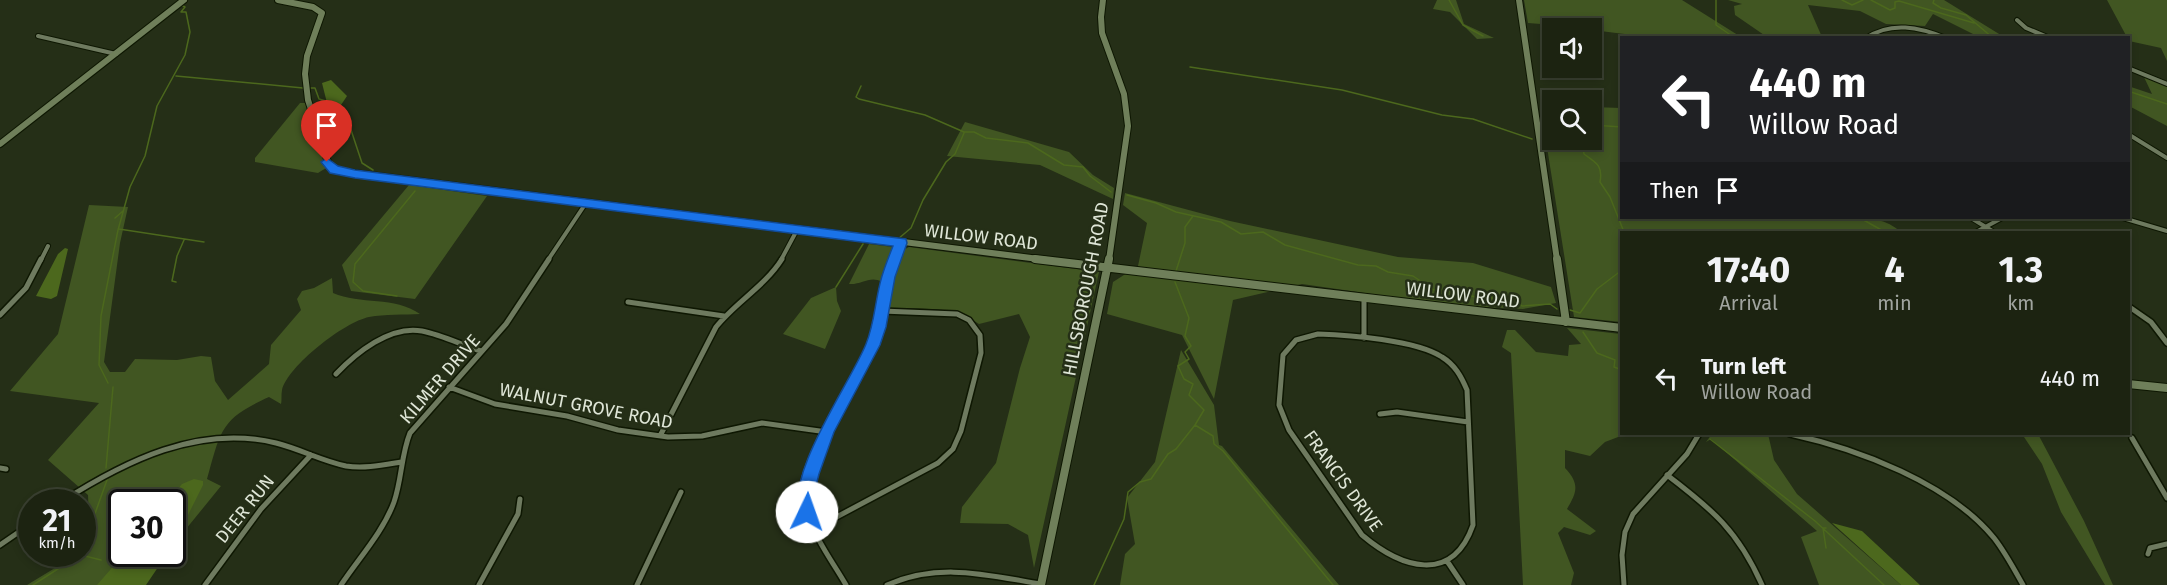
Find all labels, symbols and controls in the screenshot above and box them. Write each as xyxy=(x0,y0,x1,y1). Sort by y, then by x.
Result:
map controls xyxy=(1542,18,1602,150)
button: sound xyxy=(1542,18,1602,78)
text: 440 m xyxy=(1749,58,1866,108)
icon: left xyxy=(1650,60,1728,138)
button: search xyxy=(1542,90,1602,150)
pin xyxy=(301,100,352,162)
icon: arrive xyxy=(310,109,343,142)
text: Willow Road xyxy=(1749,109,1899,141)
icon: arrive xyxy=(1711,174,1744,207)
text: Then xyxy=(1650,177,1699,204)
street label: HILLSBOROUGH ROAD xyxy=(1058,200,1114,378)
street label: WILLOW ROAD xyxy=(923,219,1039,255)
text: 17:40 xyxy=(1707,248,1790,292)
text: 4 xyxy=(1884,248,1905,292)
text: 1.3 xyxy=(1999,248,2043,292)
street label: WILLOW ROAD xyxy=(1405,277,1521,313)
text: Arrival xyxy=(1719,291,1778,315)
text: min xyxy=(1877,291,1912,315)
text: km xyxy=(2007,291,2035,315)
street label: KILMER DRIVE xyxy=(395,330,485,428)
text: Turn left xyxy=(1701,353,1786,380)
icon: left xyxy=(1650,362,1683,395)
text: 440 m xyxy=(2040,365,2100,392)
street label: WALNUT GROVE ROAD xyxy=(497,378,675,434)
text: Willow Road xyxy=(1701,380,1812,404)
street label: FRANCIS DRIVE xyxy=(1299,426,1387,536)
street label: DEER RUN xyxy=(211,470,279,548)
position arrow xyxy=(775,480,839,544)
speed limit sign: 30 xyxy=(108,489,186,567)
text: 21 xyxy=(43,503,71,539)
text: km/h xyxy=(38,534,76,552)

